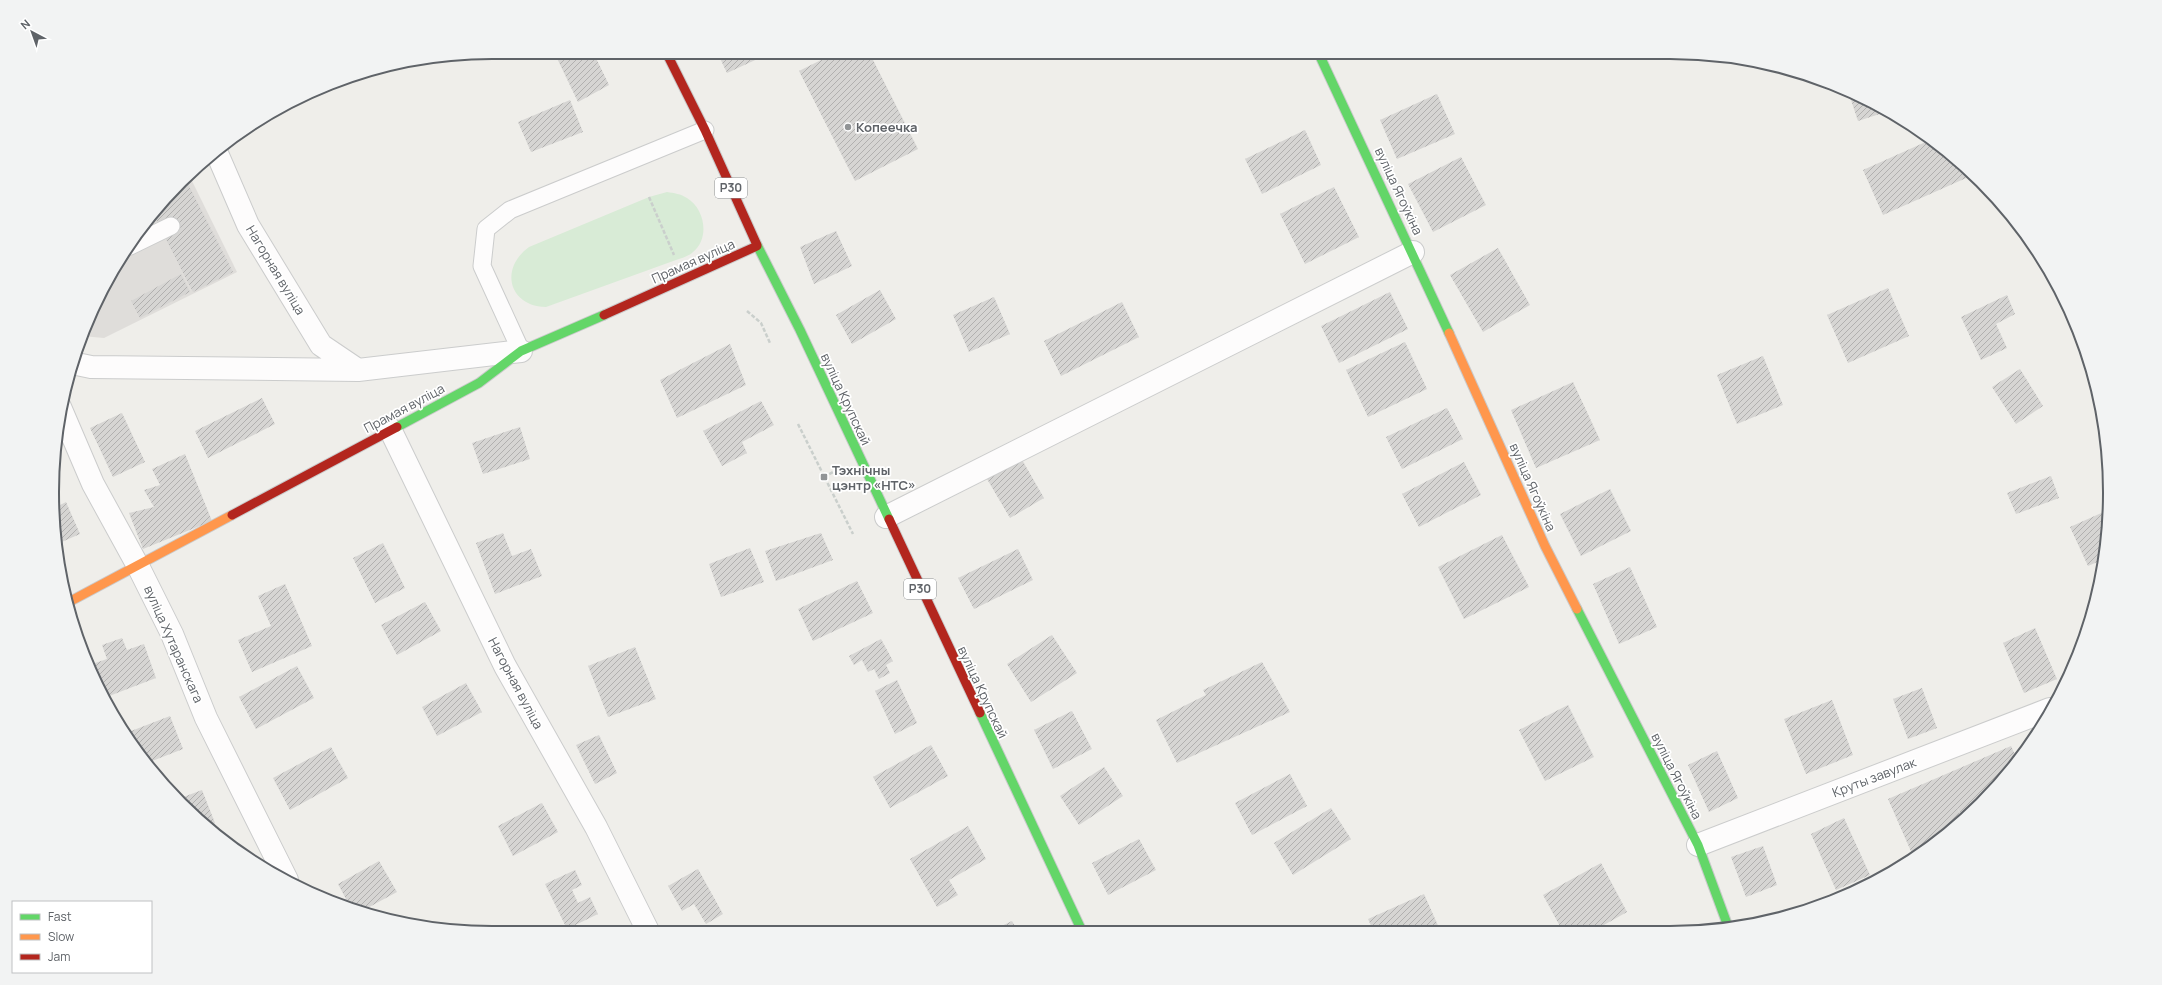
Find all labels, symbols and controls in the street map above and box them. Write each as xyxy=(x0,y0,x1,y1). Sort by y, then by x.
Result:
north arrow xyxy=(12,12,52,52)
text: N xyxy=(17,16,33,32)
place label: Копеечка xyxy=(856,118,917,136)
marker: Копеечка xyxy=(843,122,853,132)
street label: вуліца Ягоўкіна xyxy=(1371,144,1427,238)
road number: Р30 xyxy=(715,178,747,198)
street label: Нагорная вуліца xyxy=(242,222,310,318)
street label: Прамая вуліца xyxy=(649,235,737,287)
street label: вуліца Крупскай xyxy=(817,350,875,448)
street label: Прамая вуліца xyxy=(360,379,448,437)
street label: вуліца Ягоўкіна xyxy=(1506,440,1560,534)
place label: Тэхнічны цэнтр «НТС» xyxy=(832,461,916,494)
marker: Тэхнічны цэнтр «НТС» xyxy=(819,472,829,482)
road number: Р30 xyxy=(904,579,936,599)
street label: вуліца Хутаранскага xyxy=(140,582,208,706)
street label: Нагорная вуліца xyxy=(484,634,548,732)
street label: вуліца Крупскай xyxy=(954,643,1012,741)
street label: вуліца Ягоўкіна xyxy=(1647,730,1707,822)
street label: Круты завулак xyxy=(1830,753,1919,801)
legend xyxy=(12,901,152,973)
text: Fast xyxy=(48,908,72,925)
text: Slow xyxy=(48,928,74,945)
text: Jam xyxy=(48,948,70,965)

